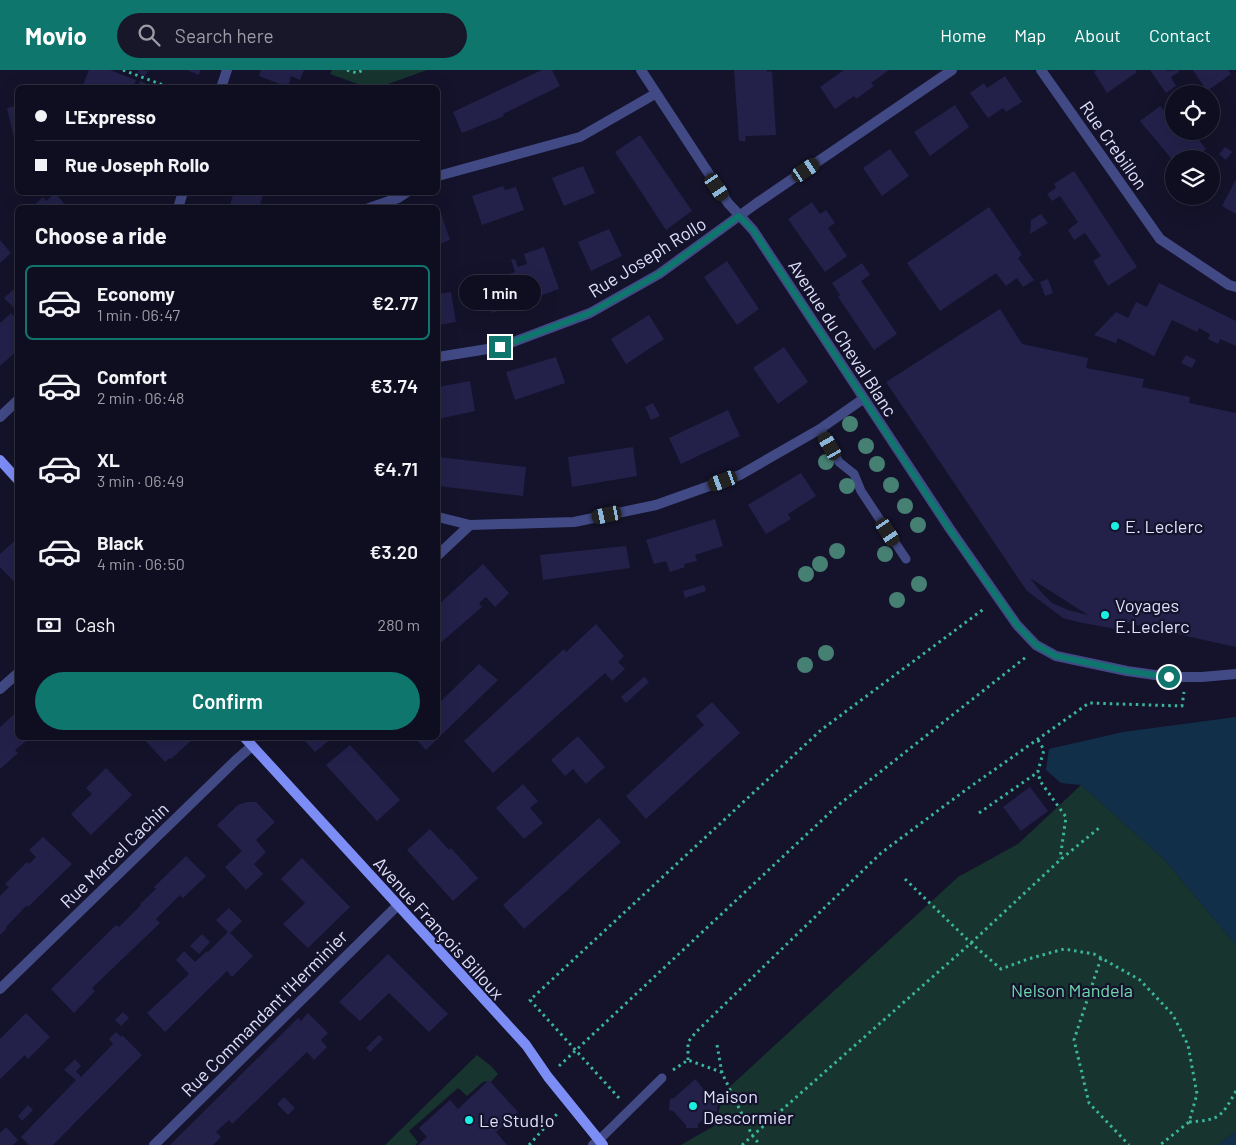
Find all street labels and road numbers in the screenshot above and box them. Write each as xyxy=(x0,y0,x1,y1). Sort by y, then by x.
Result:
street label: Rue Crebillon xyxy=(1075,96,1153,194)
street label: Rue Joseph Rollo xyxy=(584,212,710,302)
street label: Avenue du Cheval Blanc xyxy=(784,255,902,421)
street label: Rue Marcel Cachin xyxy=(55,798,173,912)
street label: Avenue François Billoux xyxy=(369,852,509,1004)
street label: Rue Commandant l'Herminier xyxy=(176,925,352,1101)

